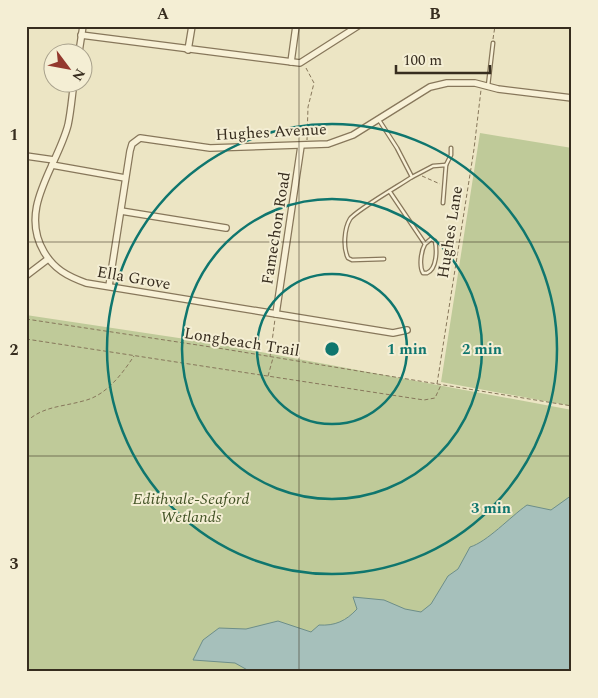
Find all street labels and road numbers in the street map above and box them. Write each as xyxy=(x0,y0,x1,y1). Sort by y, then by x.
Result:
street label: Hughes Avenue xyxy=(215,117,327,147)
street label: Famechon Road xyxy=(255,170,297,286)
street label: Hughes Lane xyxy=(431,184,469,280)
street label: Ella Grove xyxy=(95,260,173,296)
street label: Longbeach Trail xyxy=(182,321,301,363)

